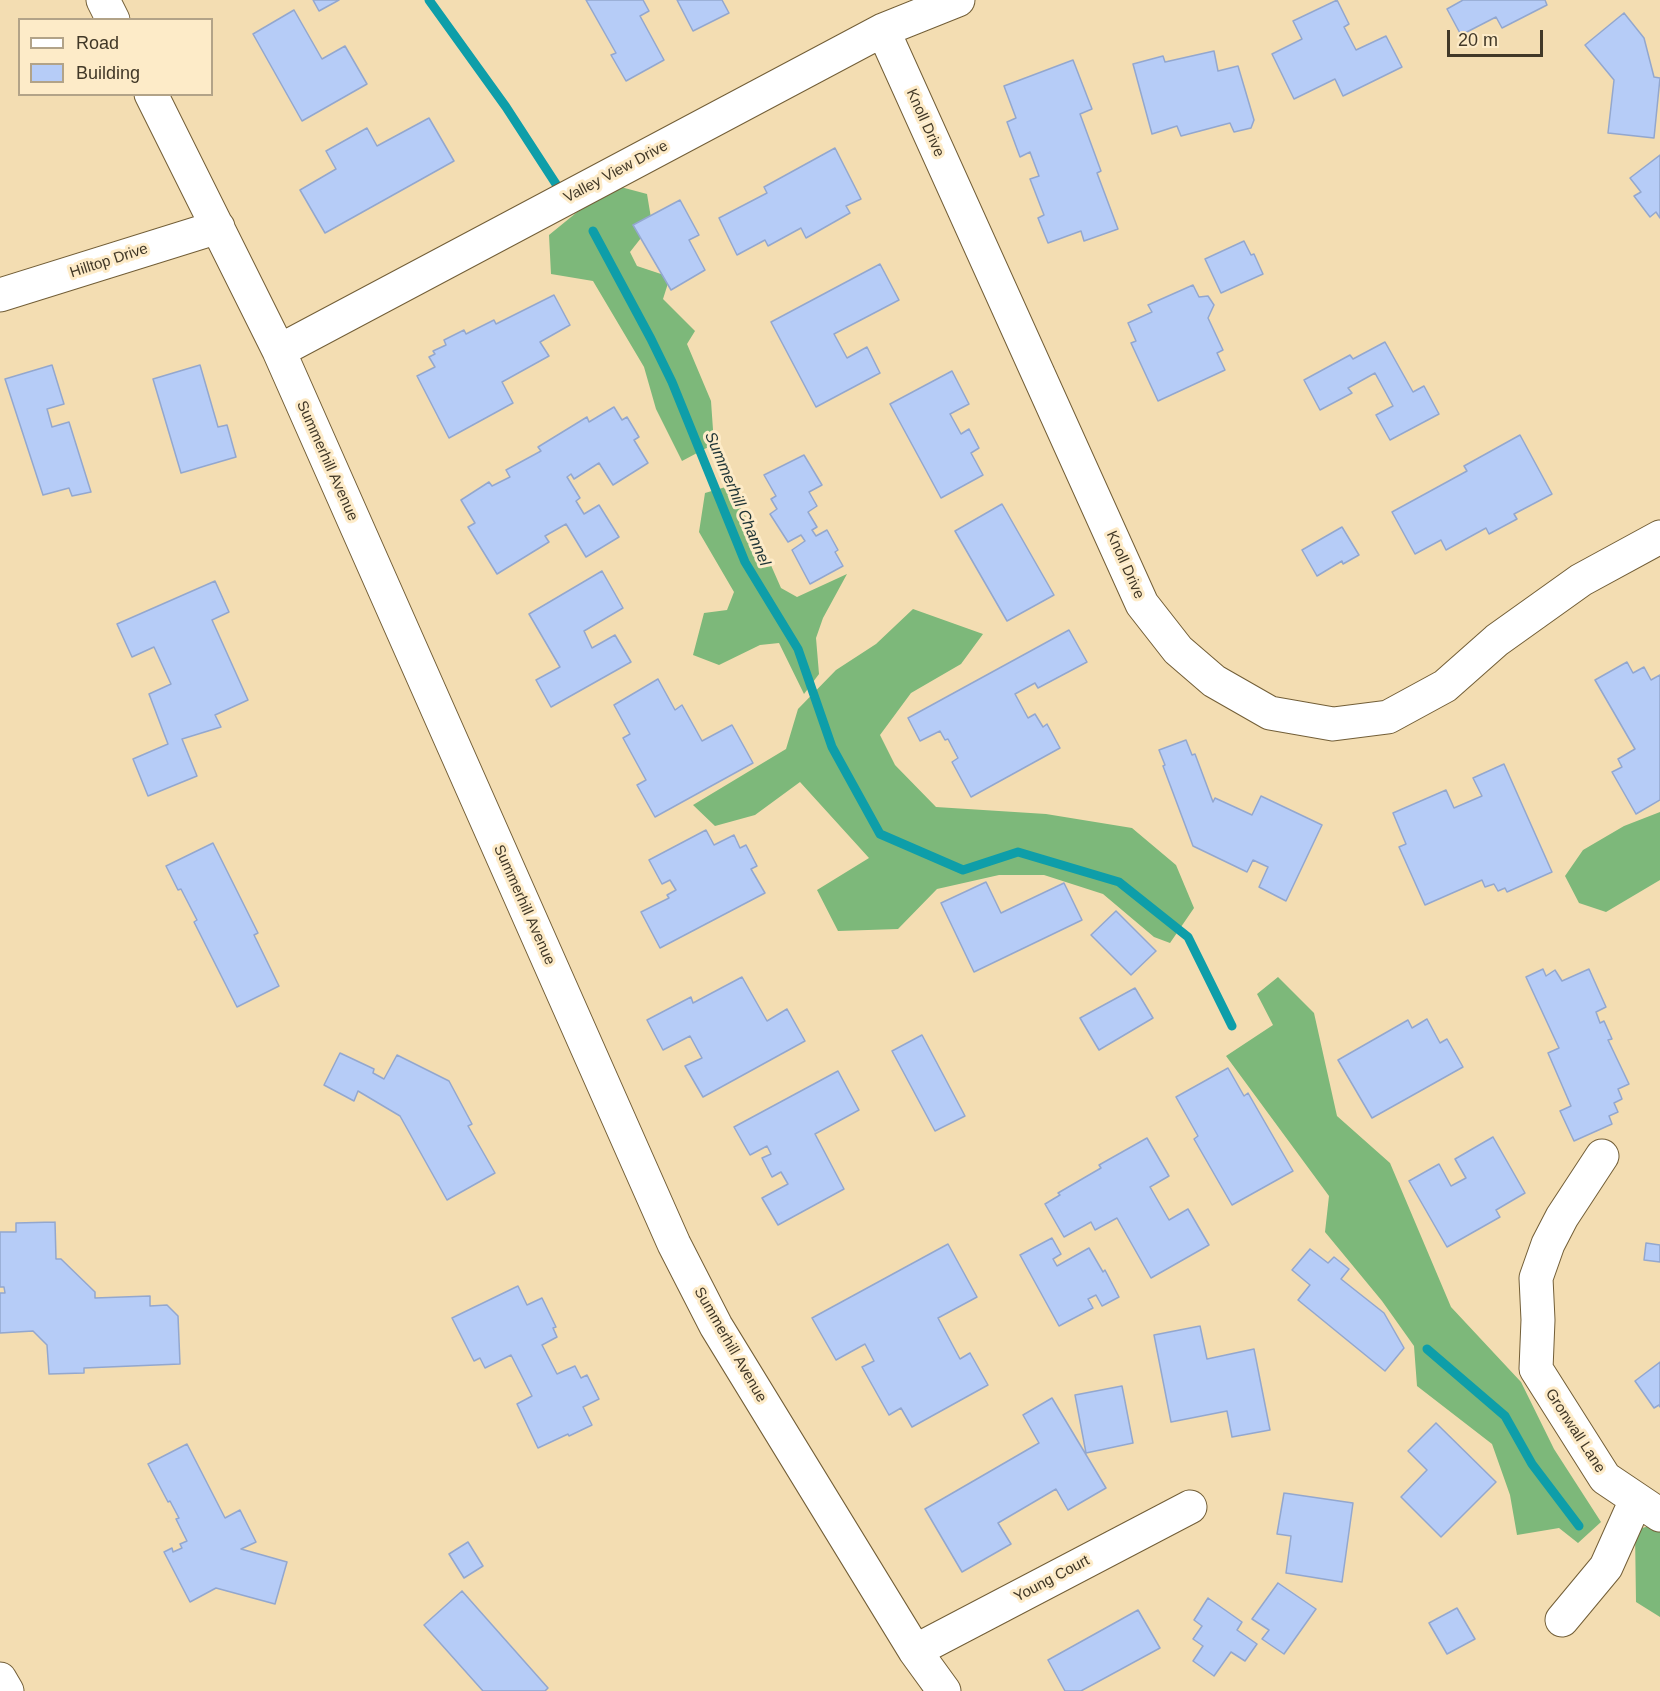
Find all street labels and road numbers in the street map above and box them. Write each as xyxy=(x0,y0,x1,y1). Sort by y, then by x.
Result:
street label: Knoll Drive xyxy=(902,86,948,160)
street label: Valley View Drive xyxy=(561,137,671,207)
street label: Hilltop Drive xyxy=(68,240,150,282)
street label: Summerhill Avenue xyxy=(292,398,362,524)
street label: Knoll Drive xyxy=(1102,528,1148,602)
street label: Summerhill Avenue xyxy=(489,842,559,968)
street label: Summerhill Avenue xyxy=(690,1284,770,1406)
street label: Gronwall Lane xyxy=(1541,1386,1609,1476)
street label: Young Court xyxy=(1011,1552,1093,1606)

